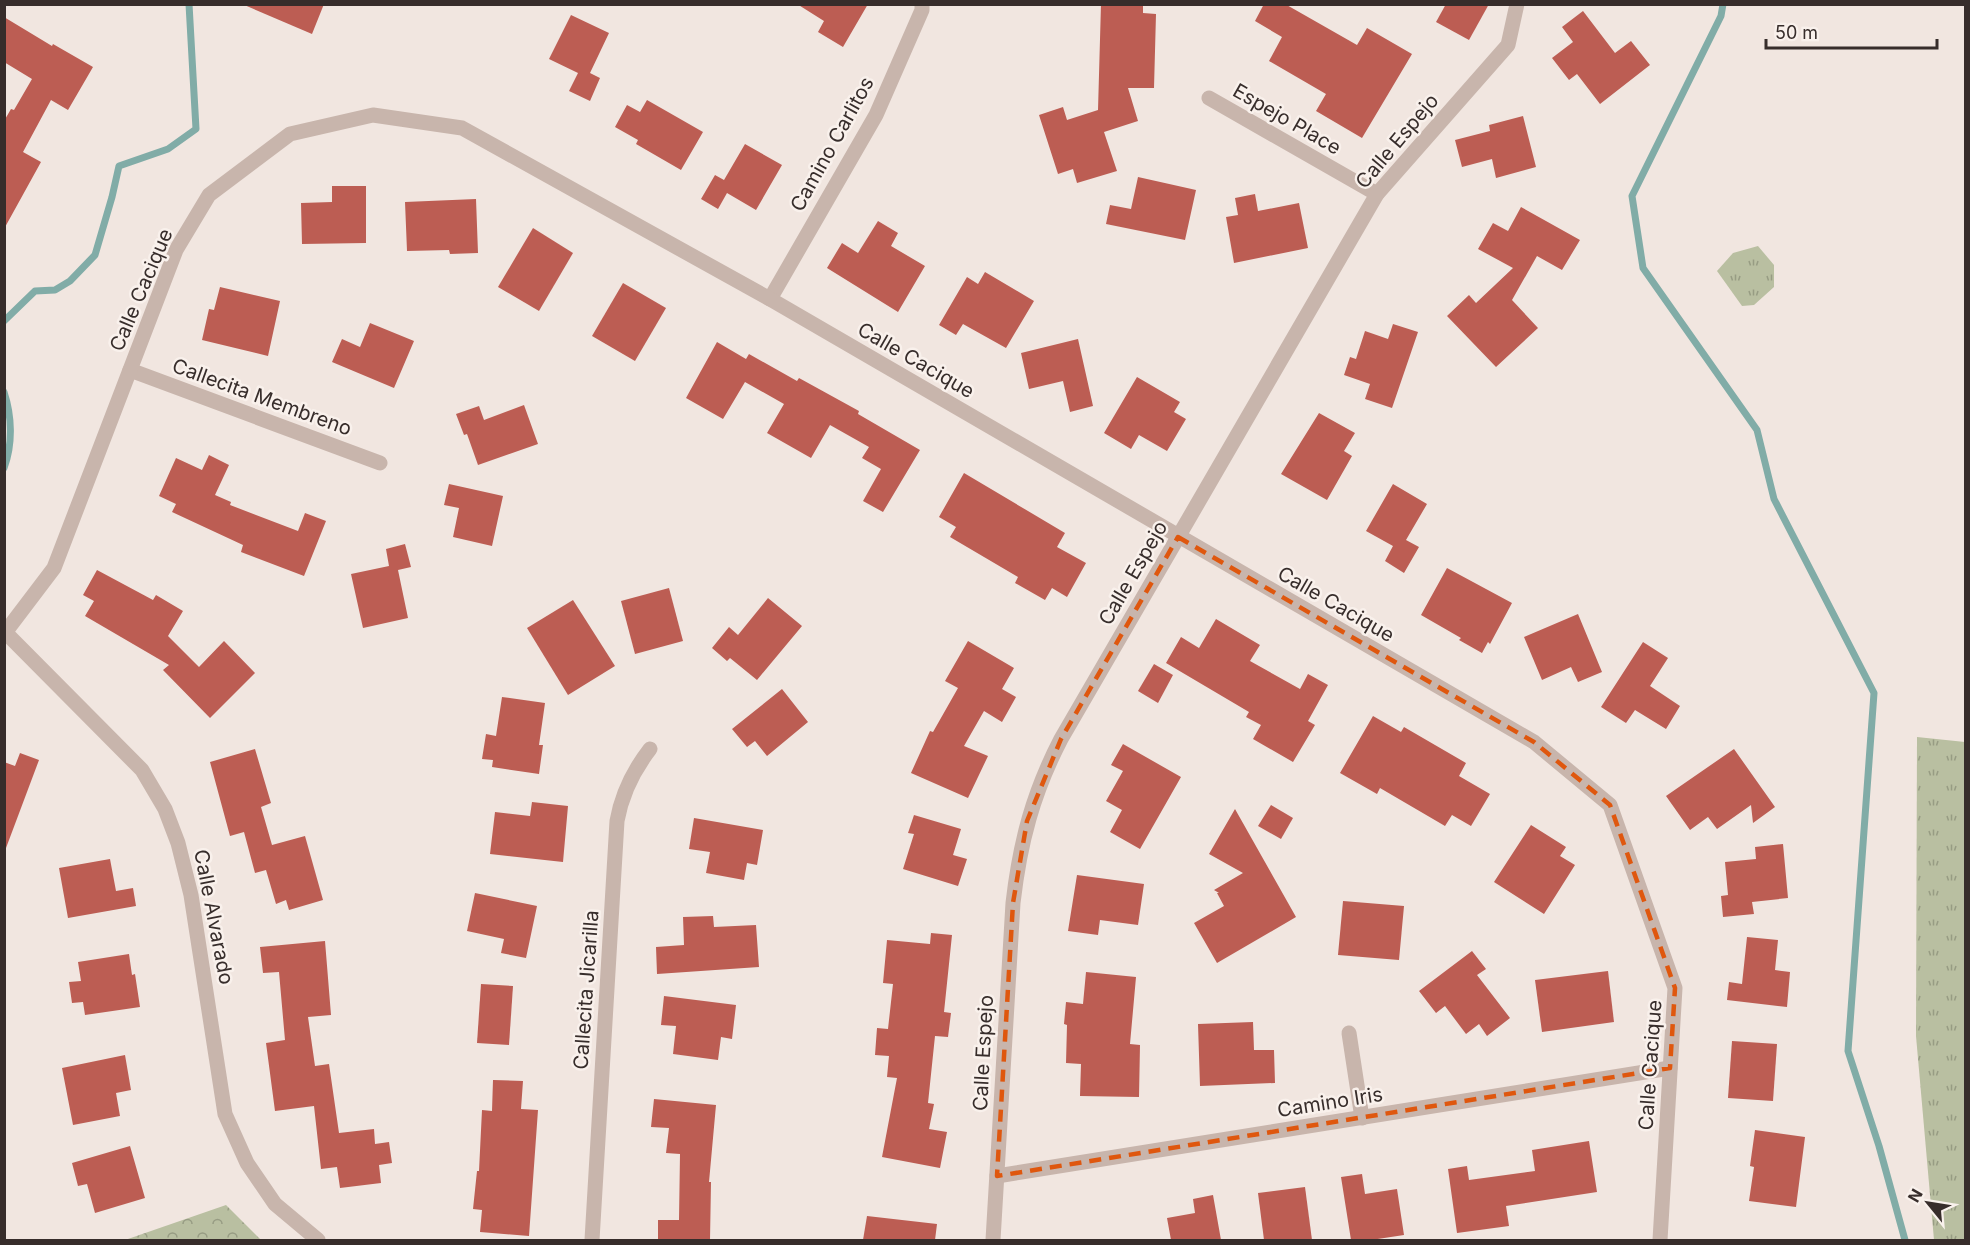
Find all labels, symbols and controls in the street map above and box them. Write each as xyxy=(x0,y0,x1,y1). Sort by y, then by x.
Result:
scale bar xyxy=(1766,12,1937,50)
text: 50 m xyxy=(1775,22,1818,43)
street label: Camino Carlitos xyxy=(785,73,879,215)
street label: Espejo Place xyxy=(1229,78,1345,160)
street label: Calle Espejo xyxy=(1350,89,1444,193)
street label: Calle Cacique xyxy=(104,225,178,355)
street label: Calle Cacique xyxy=(853,317,979,403)
street label: Callecita Membreno xyxy=(169,353,355,441)
street label: Calle Espejo xyxy=(1094,517,1172,629)
street label: Calle Cacique xyxy=(1273,561,1399,647)
street label: Calle Alvarado xyxy=(189,847,239,987)
street label: Callecita Jicarilla xyxy=(568,910,604,1070)
street label: Calle Espejo xyxy=(968,994,998,1112)
street label: Calle Cacique xyxy=(1633,999,1667,1131)
street label: Camino Iris xyxy=(1276,1082,1384,1122)
north arrow xyxy=(1898,1173,1958,1233)
text: N xyxy=(1903,1185,1927,1206)

